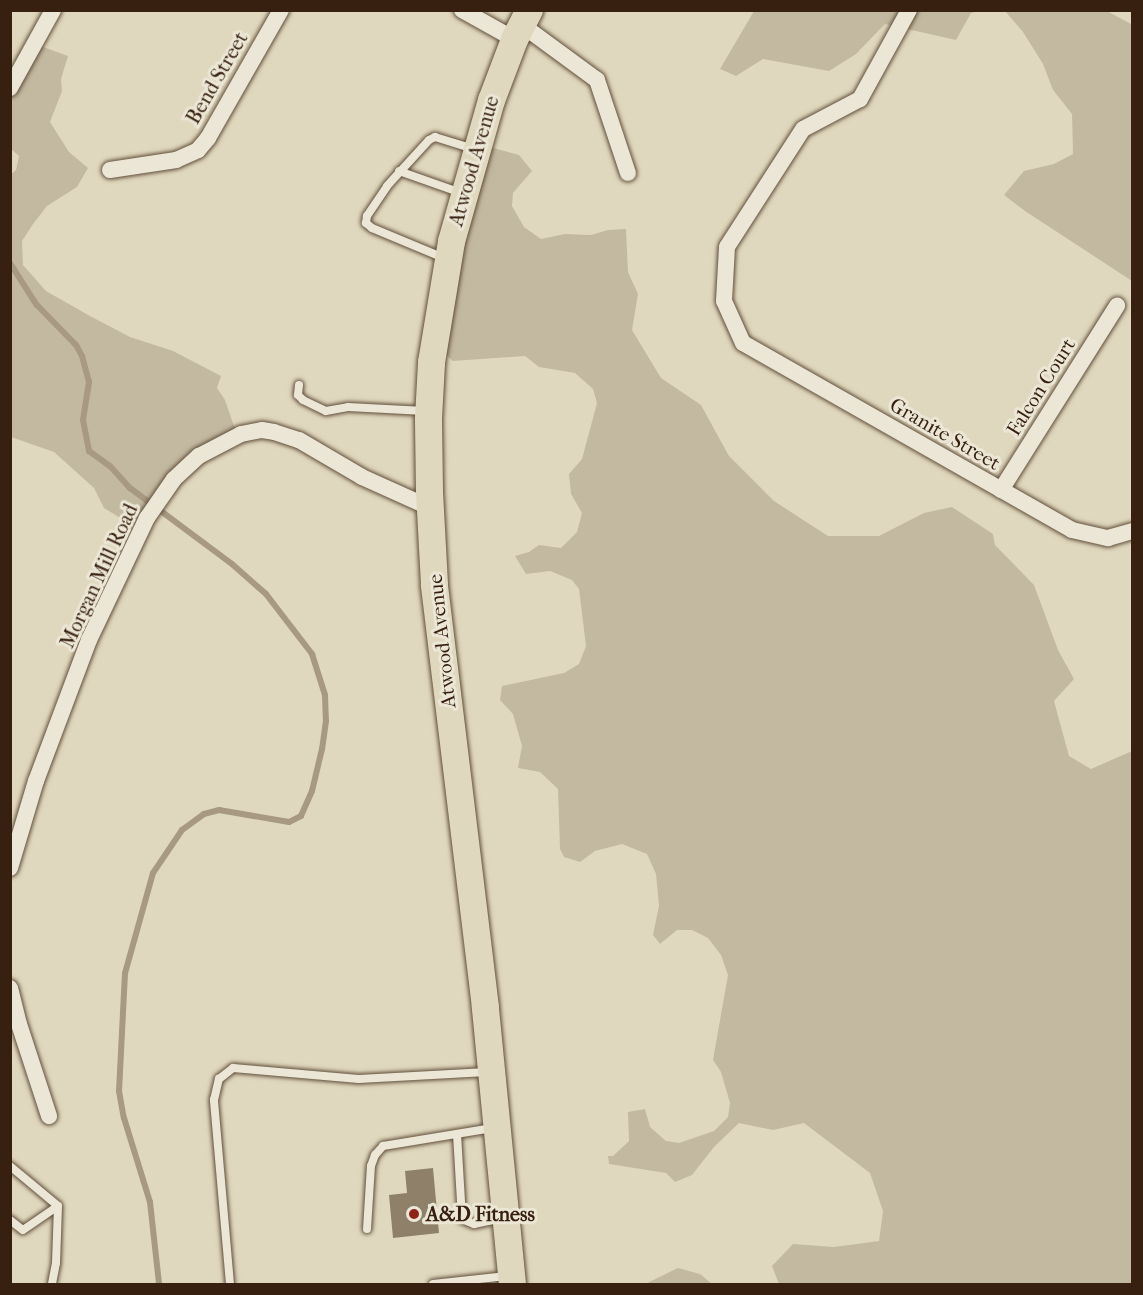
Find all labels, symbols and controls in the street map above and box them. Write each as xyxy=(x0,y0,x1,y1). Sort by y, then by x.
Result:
street label: Bend Street xyxy=(181,28,253,128)
street label: Atwood Avenue xyxy=(444,93,504,229)
street label: Falcon Court xyxy=(1002,334,1080,440)
street label: Granite Street xyxy=(886,393,1004,475)
street label: Morgan Mill Road xyxy=(55,500,143,652)
street label: Atwood Avenue xyxy=(423,573,461,709)
place label: A&D Fitness xyxy=(426,1202,535,1226)
marker: A&D Fitness xyxy=(407,1207,421,1221)

